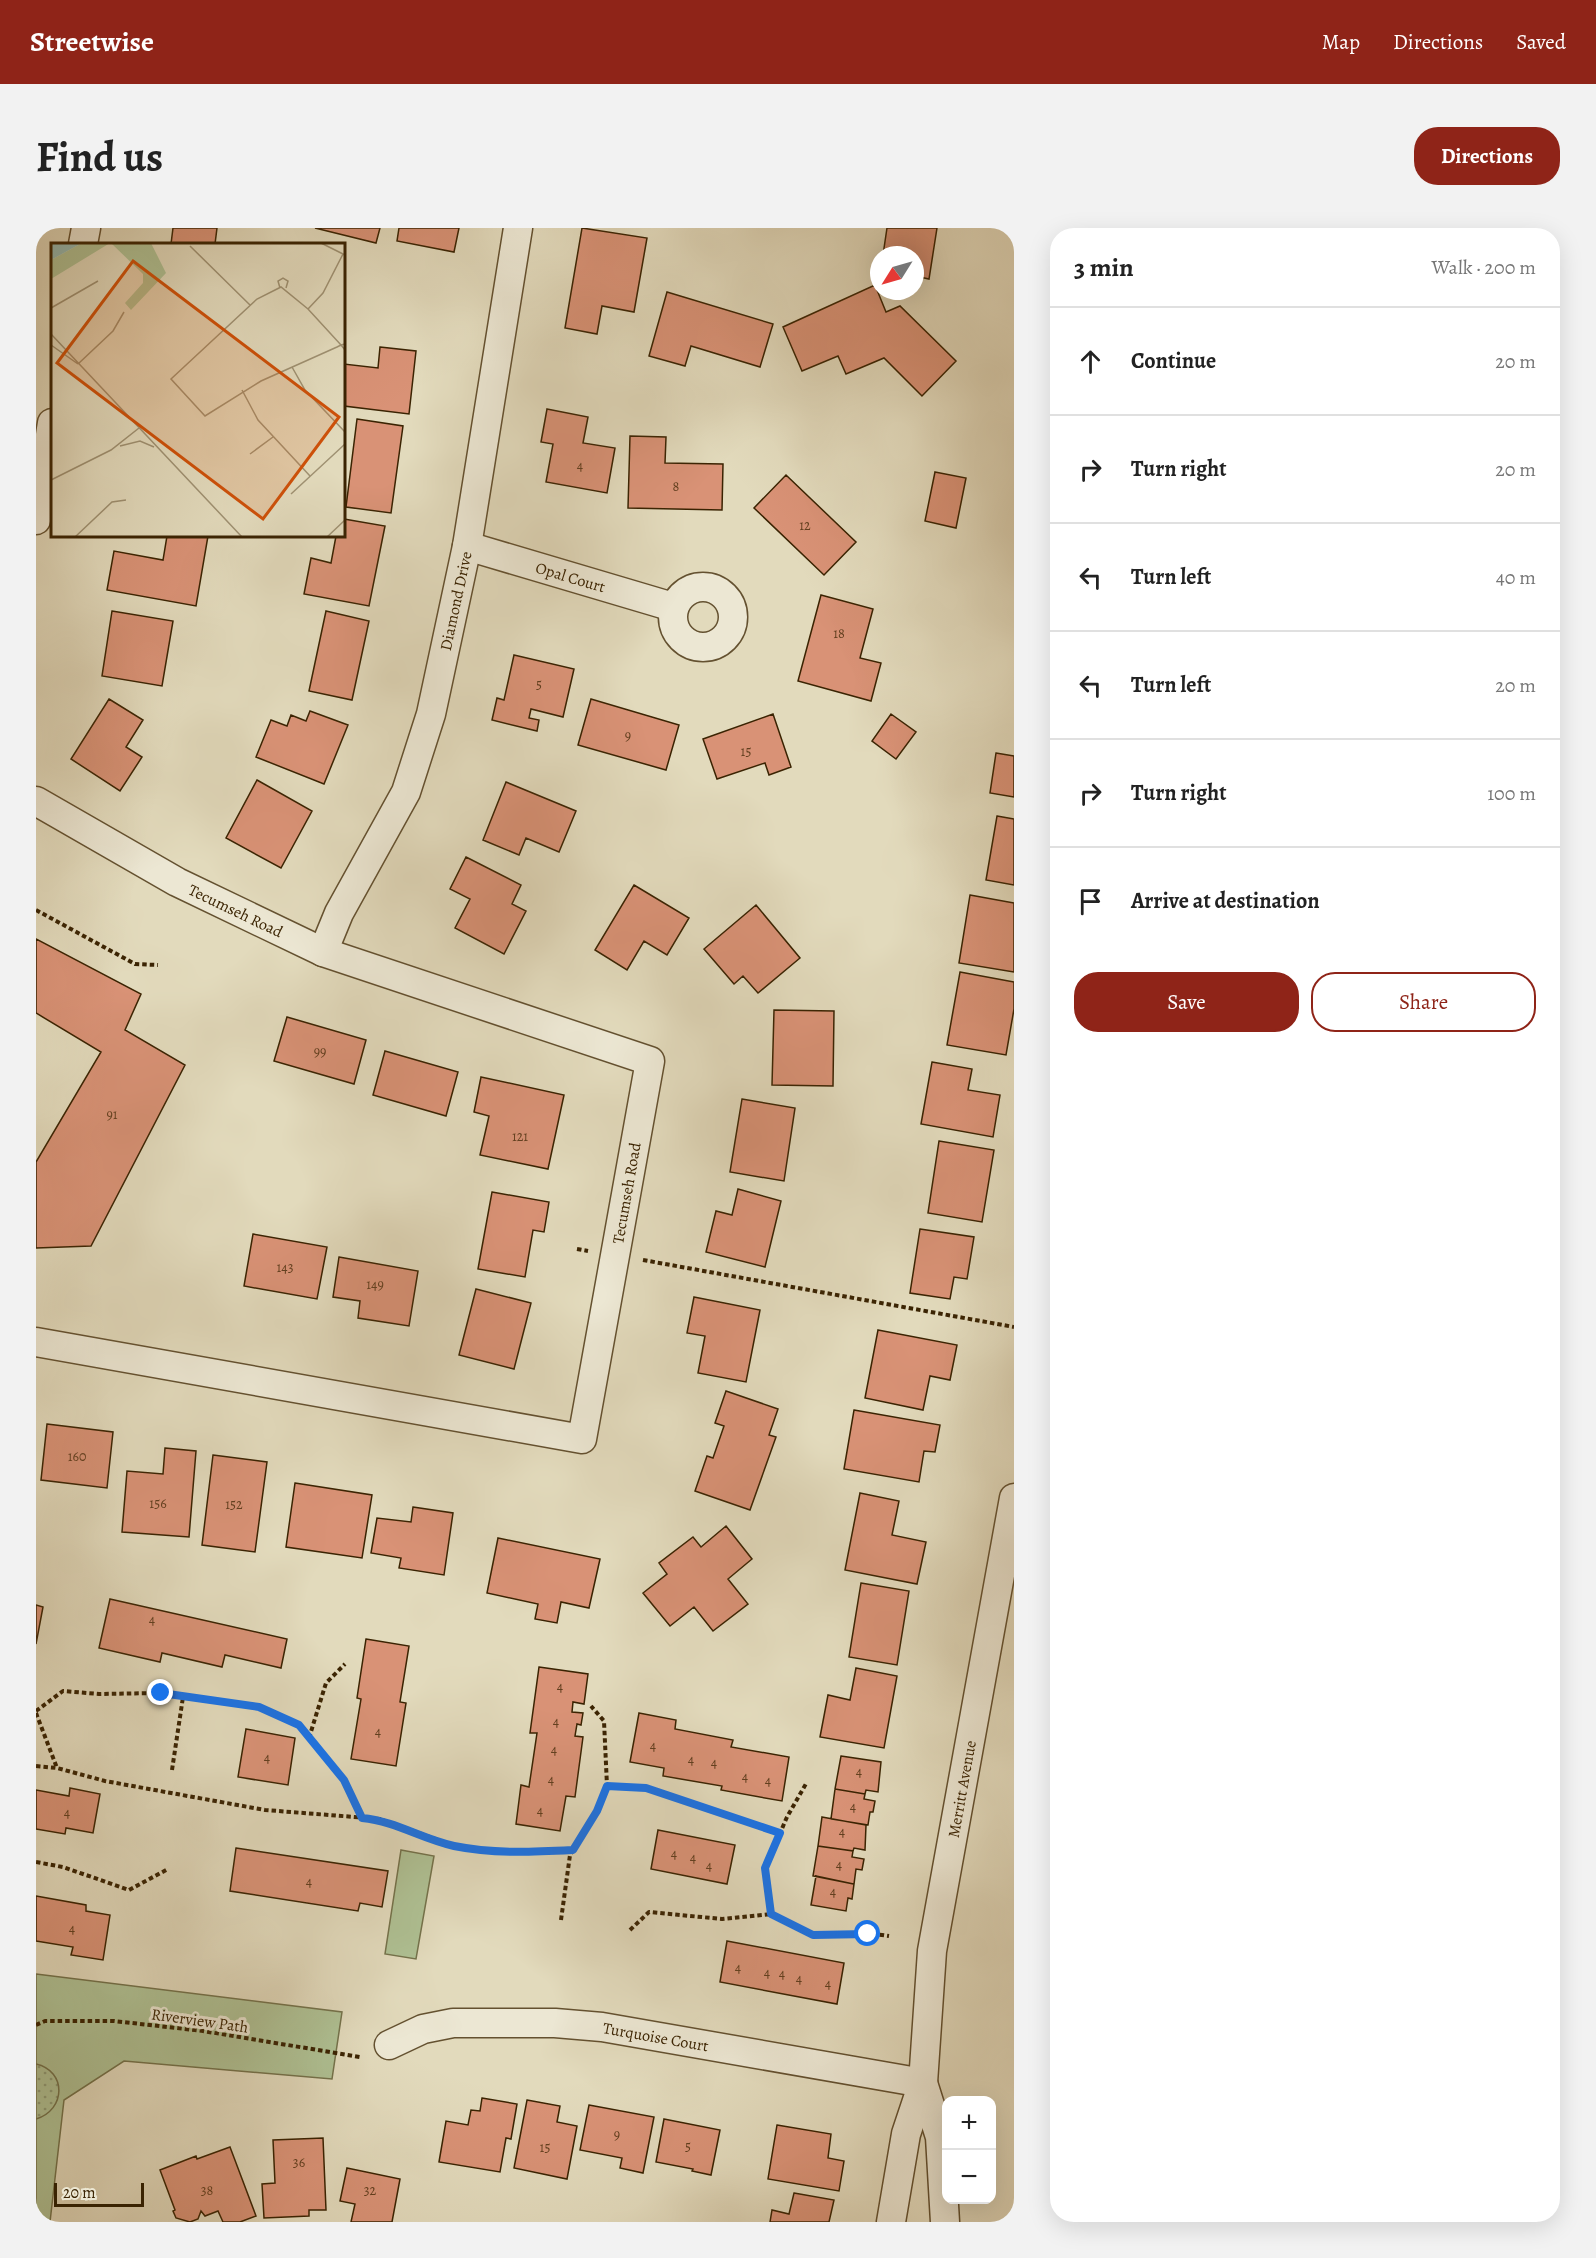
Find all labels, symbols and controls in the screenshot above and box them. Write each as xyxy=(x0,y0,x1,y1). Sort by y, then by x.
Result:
text: Streetwise xyxy=(30,23,154,61)
text: Map xyxy=(1322,28,1360,56)
text: Directions xyxy=(1393,28,1483,56)
text: Saved xyxy=(1516,28,1566,56)
button: Directions xyxy=(1414,127,1560,185)
text: Find us xyxy=(36,128,163,185)
inset map xyxy=(51,243,345,537)
north arrow xyxy=(870,246,924,300)
text: 3 min xyxy=(1074,250,1134,285)
text: Walk · 200 m xyxy=(1432,254,1536,281)
icon: ahead xyxy=(1074,345,1107,378)
text: Continue xyxy=(1131,346,1216,376)
text: 20 m xyxy=(1495,348,1536,375)
icon: right xyxy=(1074,453,1107,486)
text: Turn right xyxy=(1131,454,1227,484)
house number: 4 xyxy=(577,456,583,475)
text: 20 m xyxy=(1495,456,1536,483)
house number: 8 xyxy=(673,477,680,496)
house number: 12 xyxy=(799,516,811,535)
street label: Diamond Drive xyxy=(435,549,478,653)
street label: Opal Court xyxy=(533,557,608,598)
icon: left xyxy=(1074,561,1107,594)
text: Turn left xyxy=(1131,562,1211,592)
text: 40 m xyxy=(1496,564,1536,591)
house number: 18 xyxy=(833,624,845,643)
icon: left xyxy=(1074,669,1107,702)
text: Turn left xyxy=(1131,670,1211,700)
text: 20 m xyxy=(1495,672,1536,699)
house number: 5 xyxy=(536,675,542,694)
house number: 9 xyxy=(625,726,631,745)
house number: 15 xyxy=(741,742,751,761)
icon: right xyxy=(1074,777,1107,810)
text: Turn right xyxy=(1131,778,1227,808)
text: 100 m xyxy=(1487,780,1536,807)
street label: Tecumseh Road xyxy=(185,879,287,943)
icon: arrive xyxy=(1074,885,1107,918)
text: Arrive at destination xyxy=(1131,886,1320,916)
button: Save xyxy=(1074,972,1299,1032)
button: Share xyxy=(1311,972,1536,1032)
house number: 99 xyxy=(314,1042,326,1061)
house number: 91 xyxy=(106,1105,118,1124)
house number: 121 xyxy=(512,1127,528,1146)
street label: Tecumseh Road xyxy=(607,1140,647,1245)
house number: 143 xyxy=(277,1258,294,1277)
house number: 149 xyxy=(366,1275,384,1294)
house number: 160 xyxy=(68,1447,86,1466)
house number: 156 xyxy=(149,1494,167,1513)
house number: 152 xyxy=(225,1495,243,1514)
house number: 4 xyxy=(149,1610,155,1629)
house number: 4 xyxy=(557,1677,563,1696)
route end xyxy=(147,1679,173,1705)
house number: 4 xyxy=(553,1712,559,1731)
house number: 4 xyxy=(375,1722,381,1741)
house number: 4 xyxy=(650,1736,656,1755)
street label: Merritt Avenue xyxy=(943,1739,982,1840)
house number: 4 xyxy=(551,1740,557,1759)
house number: 4 xyxy=(264,1748,270,1767)
house number: 4 xyxy=(688,1750,694,1769)
house number: 4 xyxy=(711,1753,717,1772)
house number: 4 xyxy=(856,1762,862,1781)
house number: 4 xyxy=(742,1767,748,1786)
house number: 4 xyxy=(548,1770,554,1789)
house number: 4 xyxy=(765,1771,771,1790)
house number: 4 xyxy=(850,1797,856,1816)
house number: 4 xyxy=(537,1801,543,1820)
house number: 4 xyxy=(64,1803,70,1822)
house number: 4 xyxy=(839,1822,845,1841)
house number: 4 xyxy=(671,1844,677,1863)
house number: 4 xyxy=(690,1848,696,1867)
house number: 4 xyxy=(836,1855,842,1874)
house number: 4 xyxy=(706,1856,712,1875)
house number: 4 xyxy=(306,1872,312,1891)
house number: 4 xyxy=(830,1882,836,1901)
house number: 4 xyxy=(69,1919,75,1938)
route start xyxy=(854,1920,880,1946)
house number: 4 xyxy=(735,1958,741,1977)
house number: 4 xyxy=(764,1963,770,1982)
house number: 4 xyxy=(779,1964,785,1983)
house number: 4 xyxy=(796,1969,802,1988)
house number: 4 xyxy=(825,1974,831,1993)
street label: Riverview Path xyxy=(150,2003,250,2039)
street label: Turquoise Court xyxy=(601,2017,710,2057)
map controls xyxy=(942,2096,996,2204)
button: + xyxy=(942,2096,996,2150)
house number: 9 xyxy=(614,2125,620,2144)
house number: 5 xyxy=(685,2137,691,2156)
house number: 15 xyxy=(540,2138,550,2157)
button: − xyxy=(942,2150,996,2204)
house number: 36 xyxy=(293,2153,305,2172)
scale bar xyxy=(54,2180,144,2208)
house number: 38 xyxy=(201,2181,214,2200)
house number: 32 xyxy=(364,2181,377,2200)
text: 20 m xyxy=(63,2182,96,2204)

